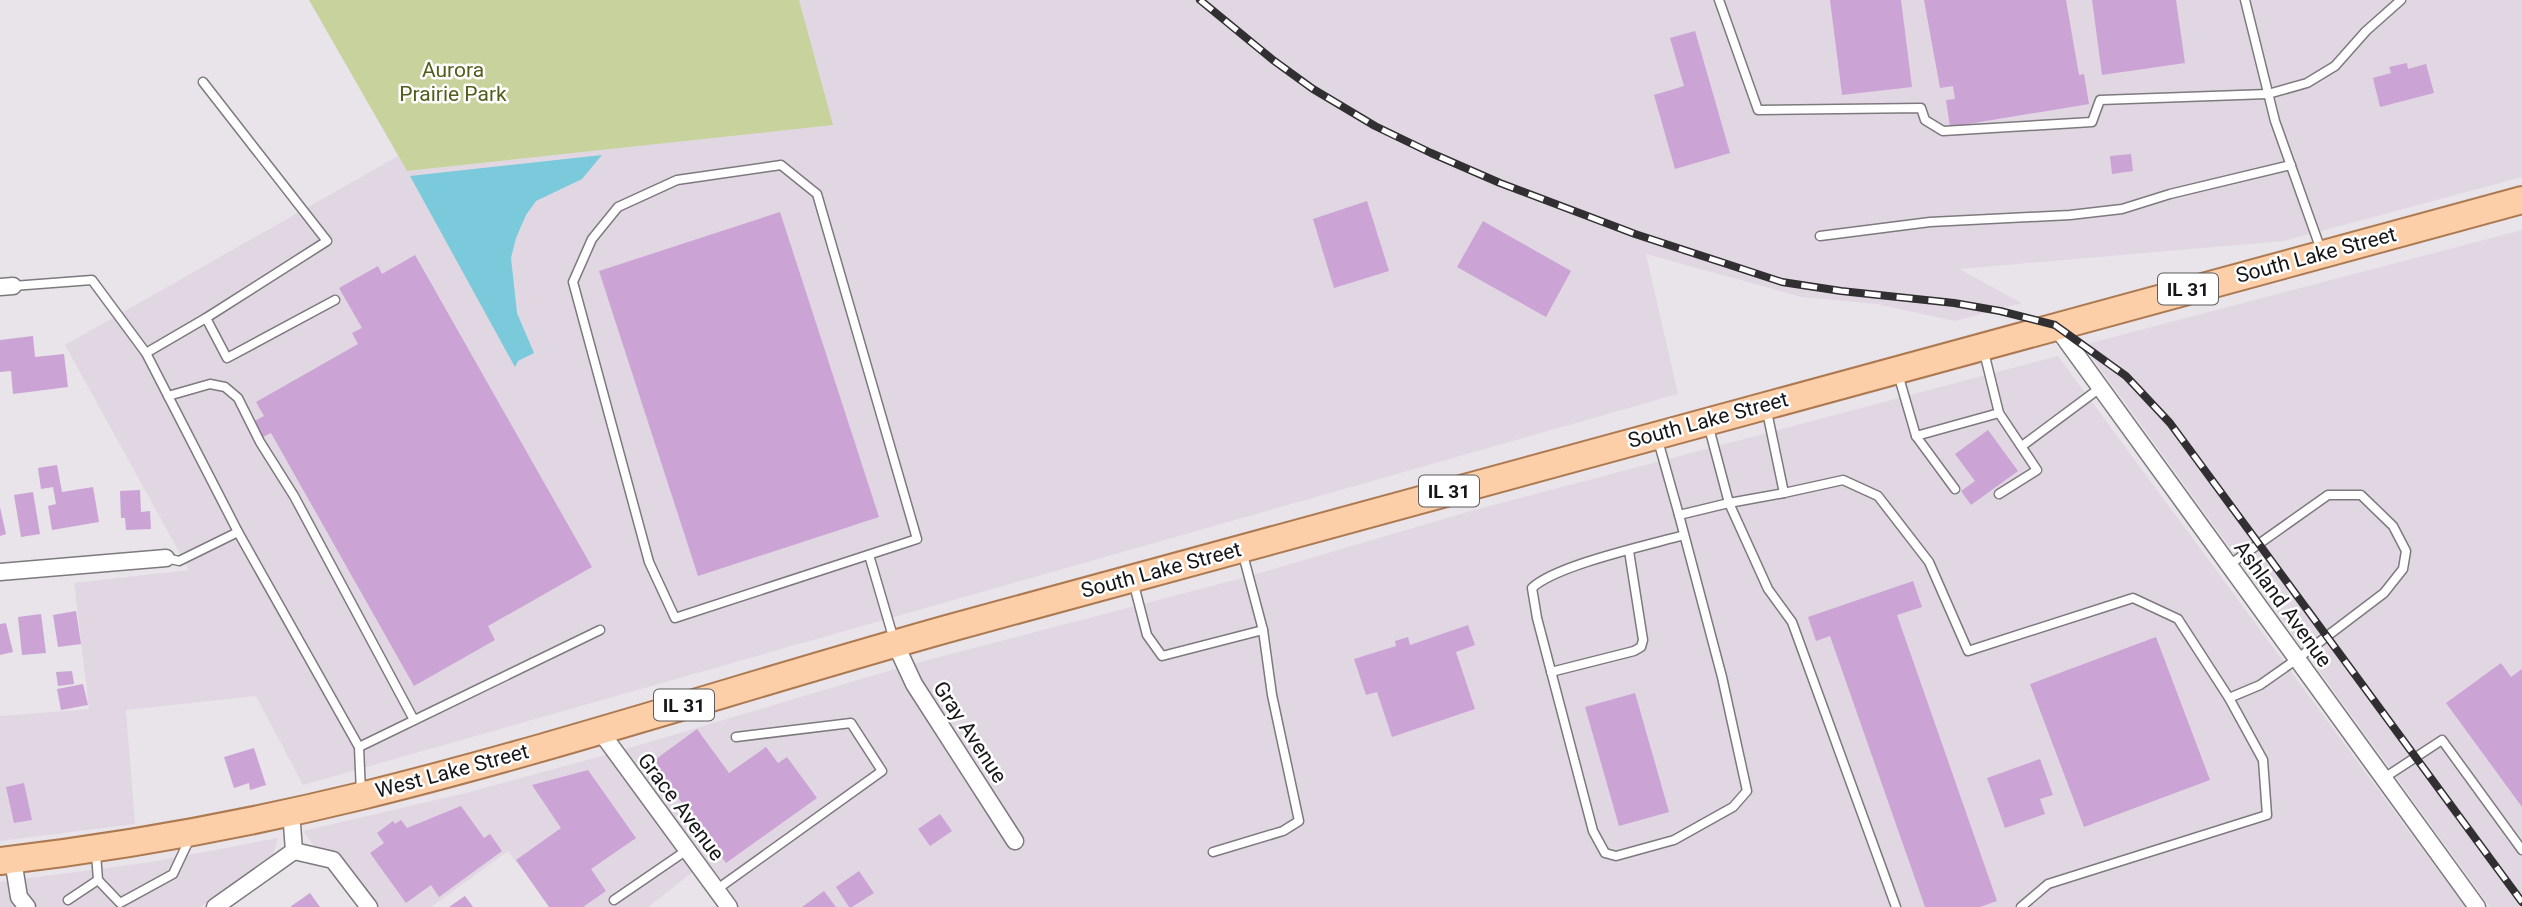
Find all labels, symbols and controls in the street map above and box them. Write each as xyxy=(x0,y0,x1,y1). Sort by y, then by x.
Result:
park label: Aurora Prairie Park xyxy=(399,58,507,106)
street label: South Lake Street xyxy=(2233,222,2399,288)
road number: IL 31 xyxy=(2158,274,2218,304)
street label: South Lake Street xyxy=(1625,387,1791,453)
road number: IL 31 xyxy=(1419,476,1479,506)
street label: Ashland Avenue xyxy=(2229,536,2337,672)
street label: South Lake Street xyxy=(1078,537,1244,603)
street label: Gray Avenue xyxy=(928,677,1012,787)
road number: IL 31 xyxy=(654,690,714,720)
street label: West Lake Street xyxy=(373,739,531,803)
street label: Grace Avenue xyxy=(633,748,729,866)

